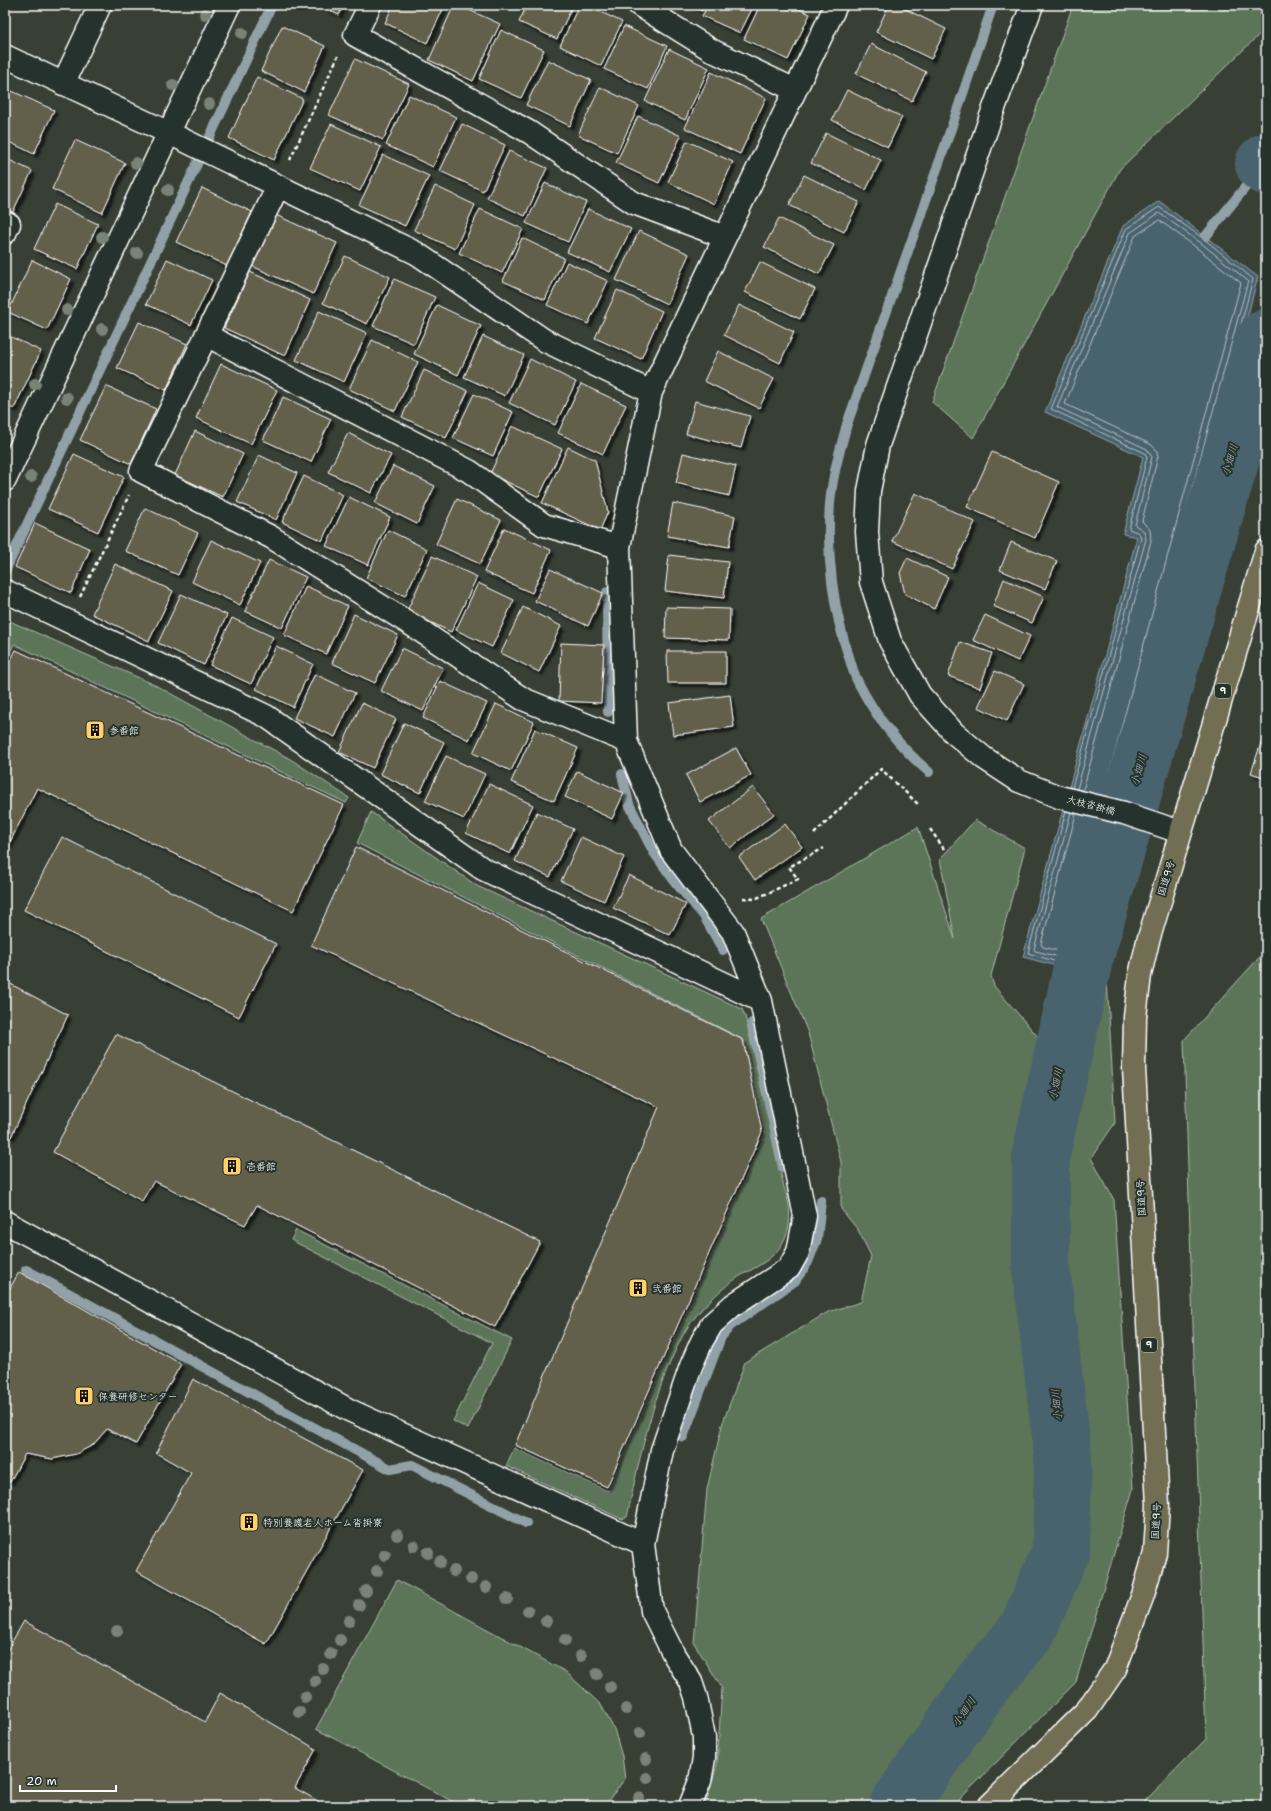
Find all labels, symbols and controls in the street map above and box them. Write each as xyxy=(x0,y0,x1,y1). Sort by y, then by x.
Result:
water label: 小畑川 xyxy=(1218,442,1242,478)
road number: 9 xyxy=(1215,684,1231,698)
building icon: 参番館 xyxy=(84,719,106,741)
place label: 参番館 xyxy=(109,724,139,737)
water label: 小畑川 xyxy=(1127,752,1151,788)
street label: 大枝沓掛橋 xyxy=(1065,792,1117,818)
street label: 国道9号 xyxy=(1154,858,1178,898)
water label: 小畑川 xyxy=(1045,1066,1067,1102)
building icon: 壱番館 xyxy=(221,1155,243,1177)
place label: 壱番館 xyxy=(246,1160,276,1173)
street label: 国道9号 xyxy=(1134,1179,1148,1217)
building icon: 弐番館 xyxy=(627,1277,649,1299)
place label: 弐番館 xyxy=(652,1282,682,1295)
road number: 9 xyxy=(1141,1338,1157,1352)
building icon: 保養研修センター xyxy=(73,1385,95,1407)
water label: 小畑川 xyxy=(1048,1388,1066,1422)
place label: 保養研修センター xyxy=(98,1390,178,1403)
street label: 国道9号 xyxy=(1149,1502,1163,1540)
building icon: 特別養護老人ホーム沓掛寮 xyxy=(238,1511,260,1533)
place label: 特別養護老人ホーム沓掛寮 xyxy=(263,1516,383,1529)
water label: 小畑川 xyxy=(948,1694,980,1730)
scale bar xyxy=(20,1767,116,1793)
text: 20 m xyxy=(26,1773,57,1789)

